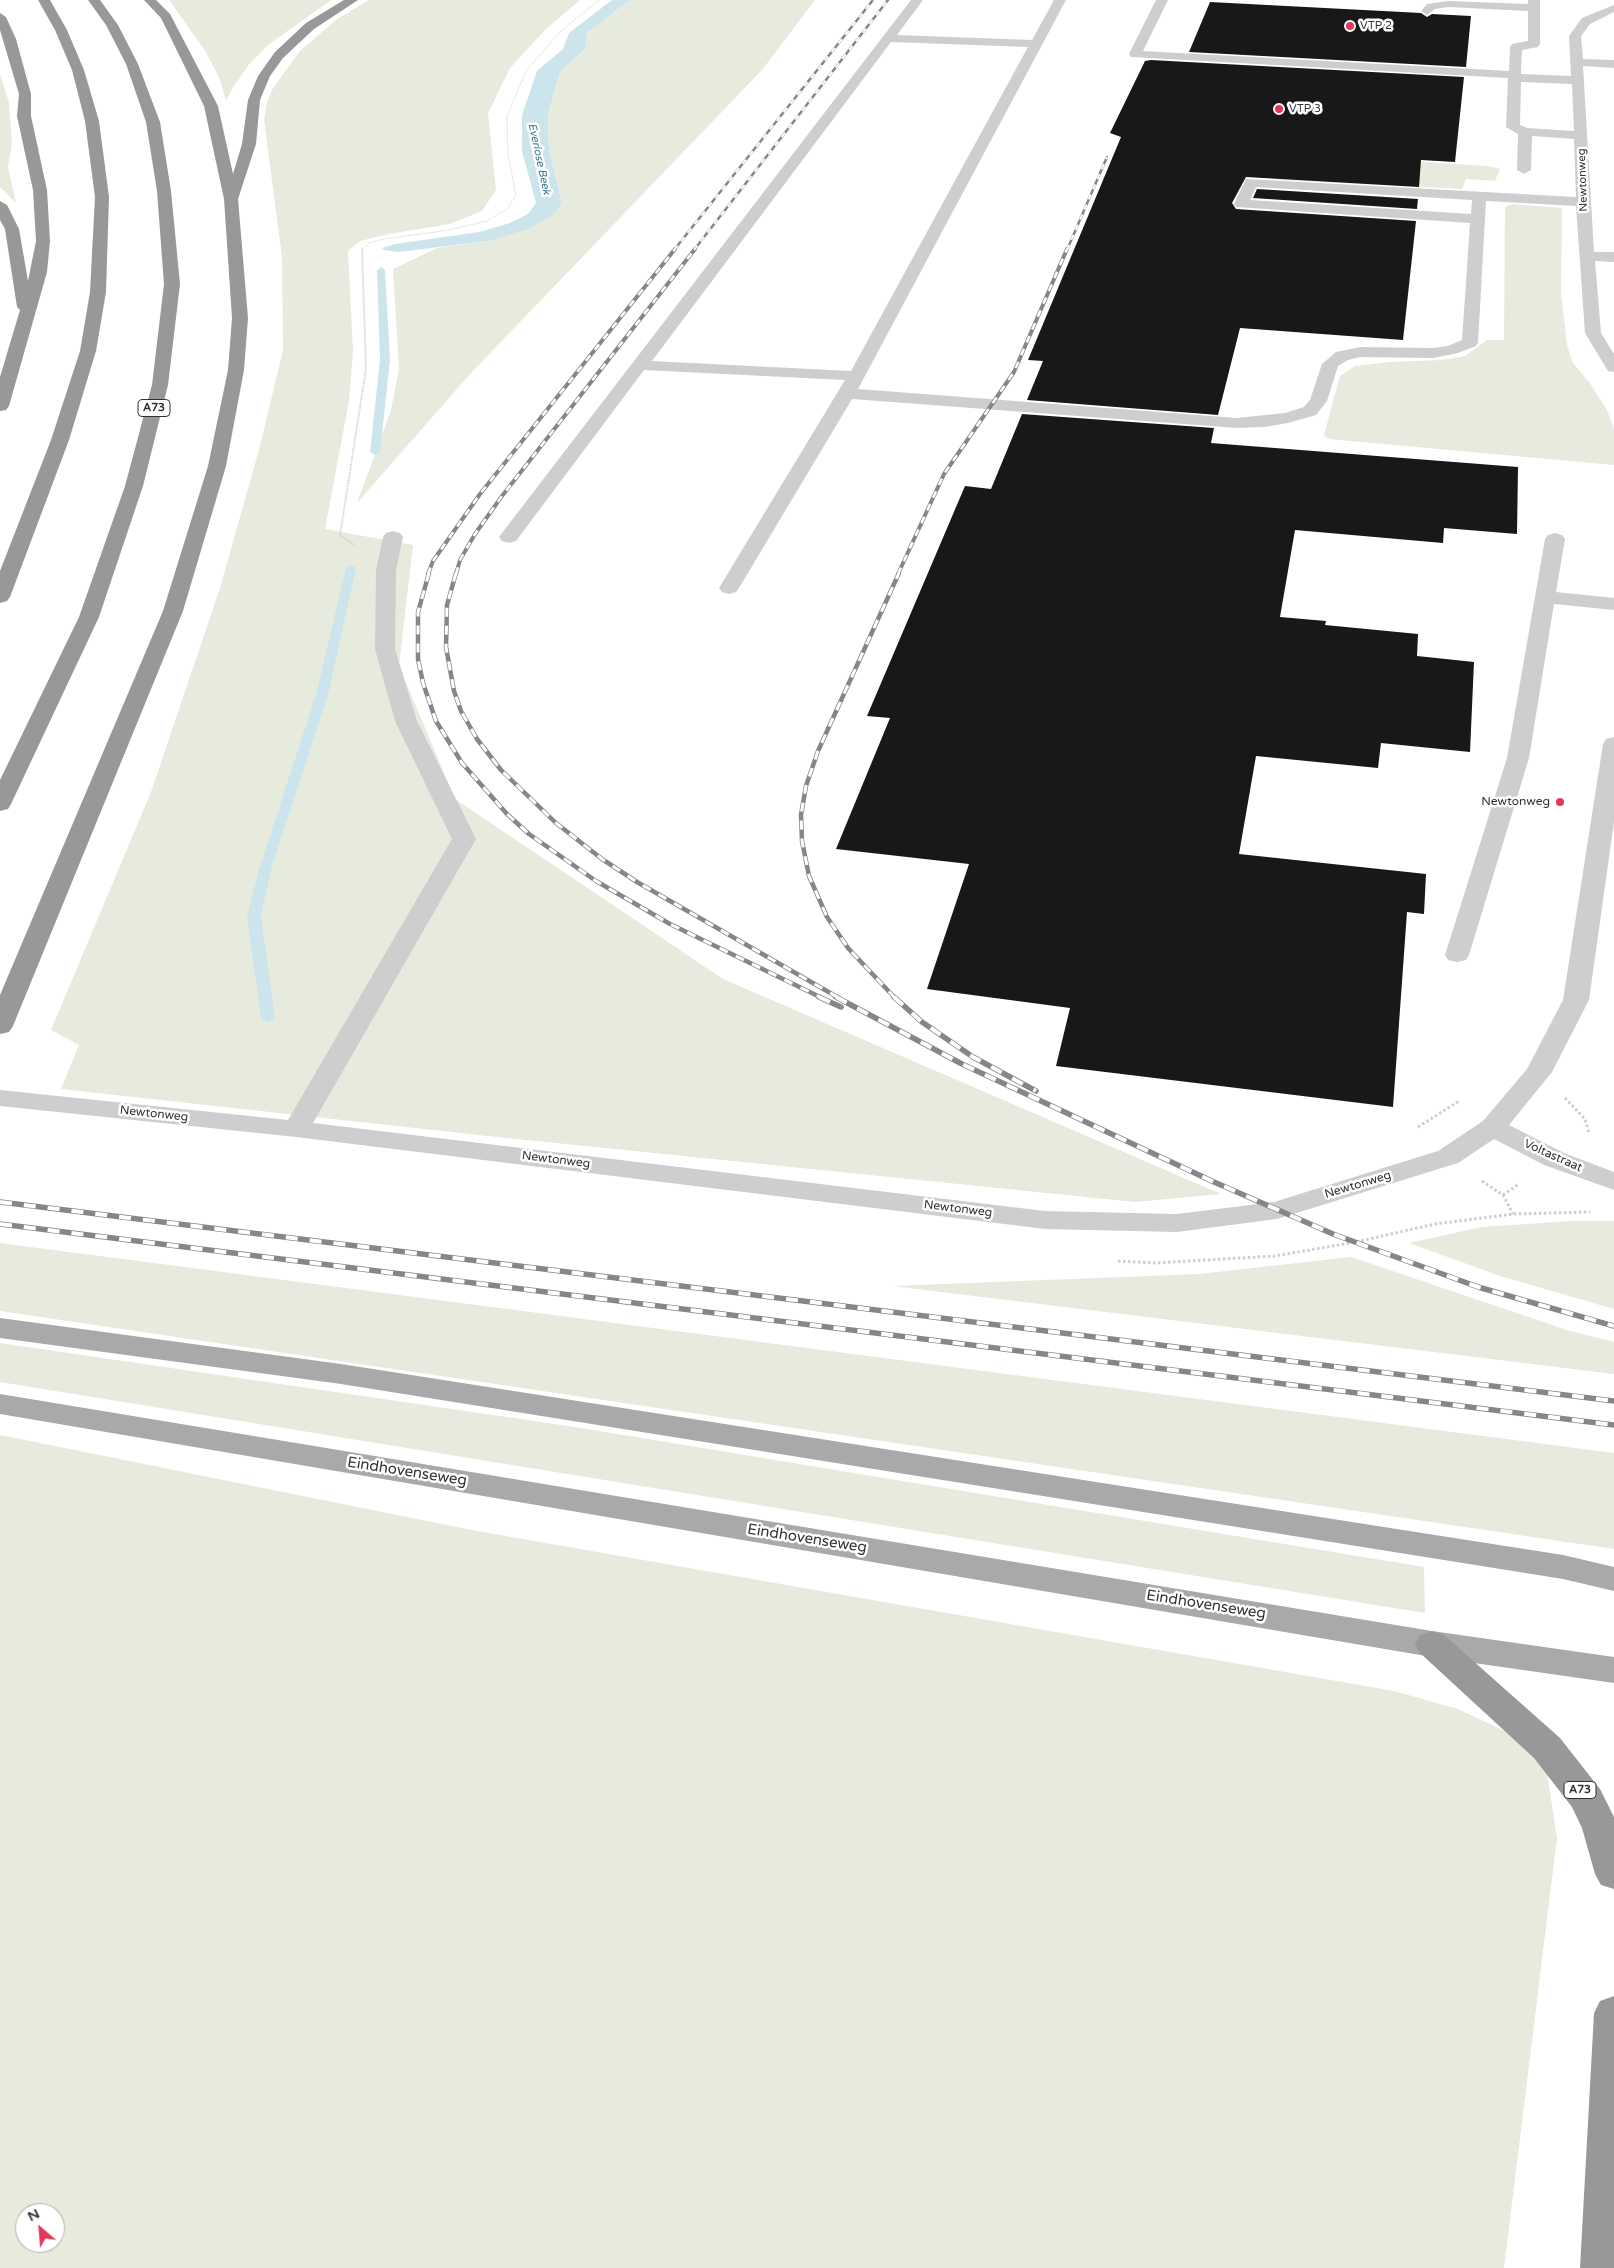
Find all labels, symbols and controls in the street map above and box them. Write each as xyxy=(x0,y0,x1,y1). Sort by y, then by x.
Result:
place label: VTP 2 xyxy=(1360,19,1392,33)
marker: VTP 2 xyxy=(1344,20,1356,32)
place label: VTP 3 xyxy=(1289,102,1321,116)
marker: VTP 3 xyxy=(1273,103,1285,115)
water label: Everlose Beek xyxy=(525,122,553,196)
street label: Newtonweg xyxy=(1575,148,1591,212)
road number: A73 xyxy=(138,399,170,416)
place label: Newtonweg xyxy=(1481,795,1550,809)
marker: Newtonweg xyxy=(1554,796,1566,808)
street label: Newtonweg xyxy=(119,1103,189,1125)
street label: Voltastraat xyxy=(1522,1137,1584,1175)
street label: Newtonweg xyxy=(521,1149,591,1171)
street label: Newtonweg xyxy=(1323,1168,1393,1202)
street label: Newtonweg xyxy=(923,1198,993,1220)
street label: Eindhovenseweg xyxy=(346,1454,468,1490)
street label: Eindhovenseweg xyxy=(746,1521,868,1557)
street label: Eindhovenseweg xyxy=(1145,1587,1267,1623)
road number: A73 xyxy=(1564,1782,1596,1798)
north arrow xyxy=(15,2203,65,2253)
text: N xyxy=(25,2205,42,2225)

